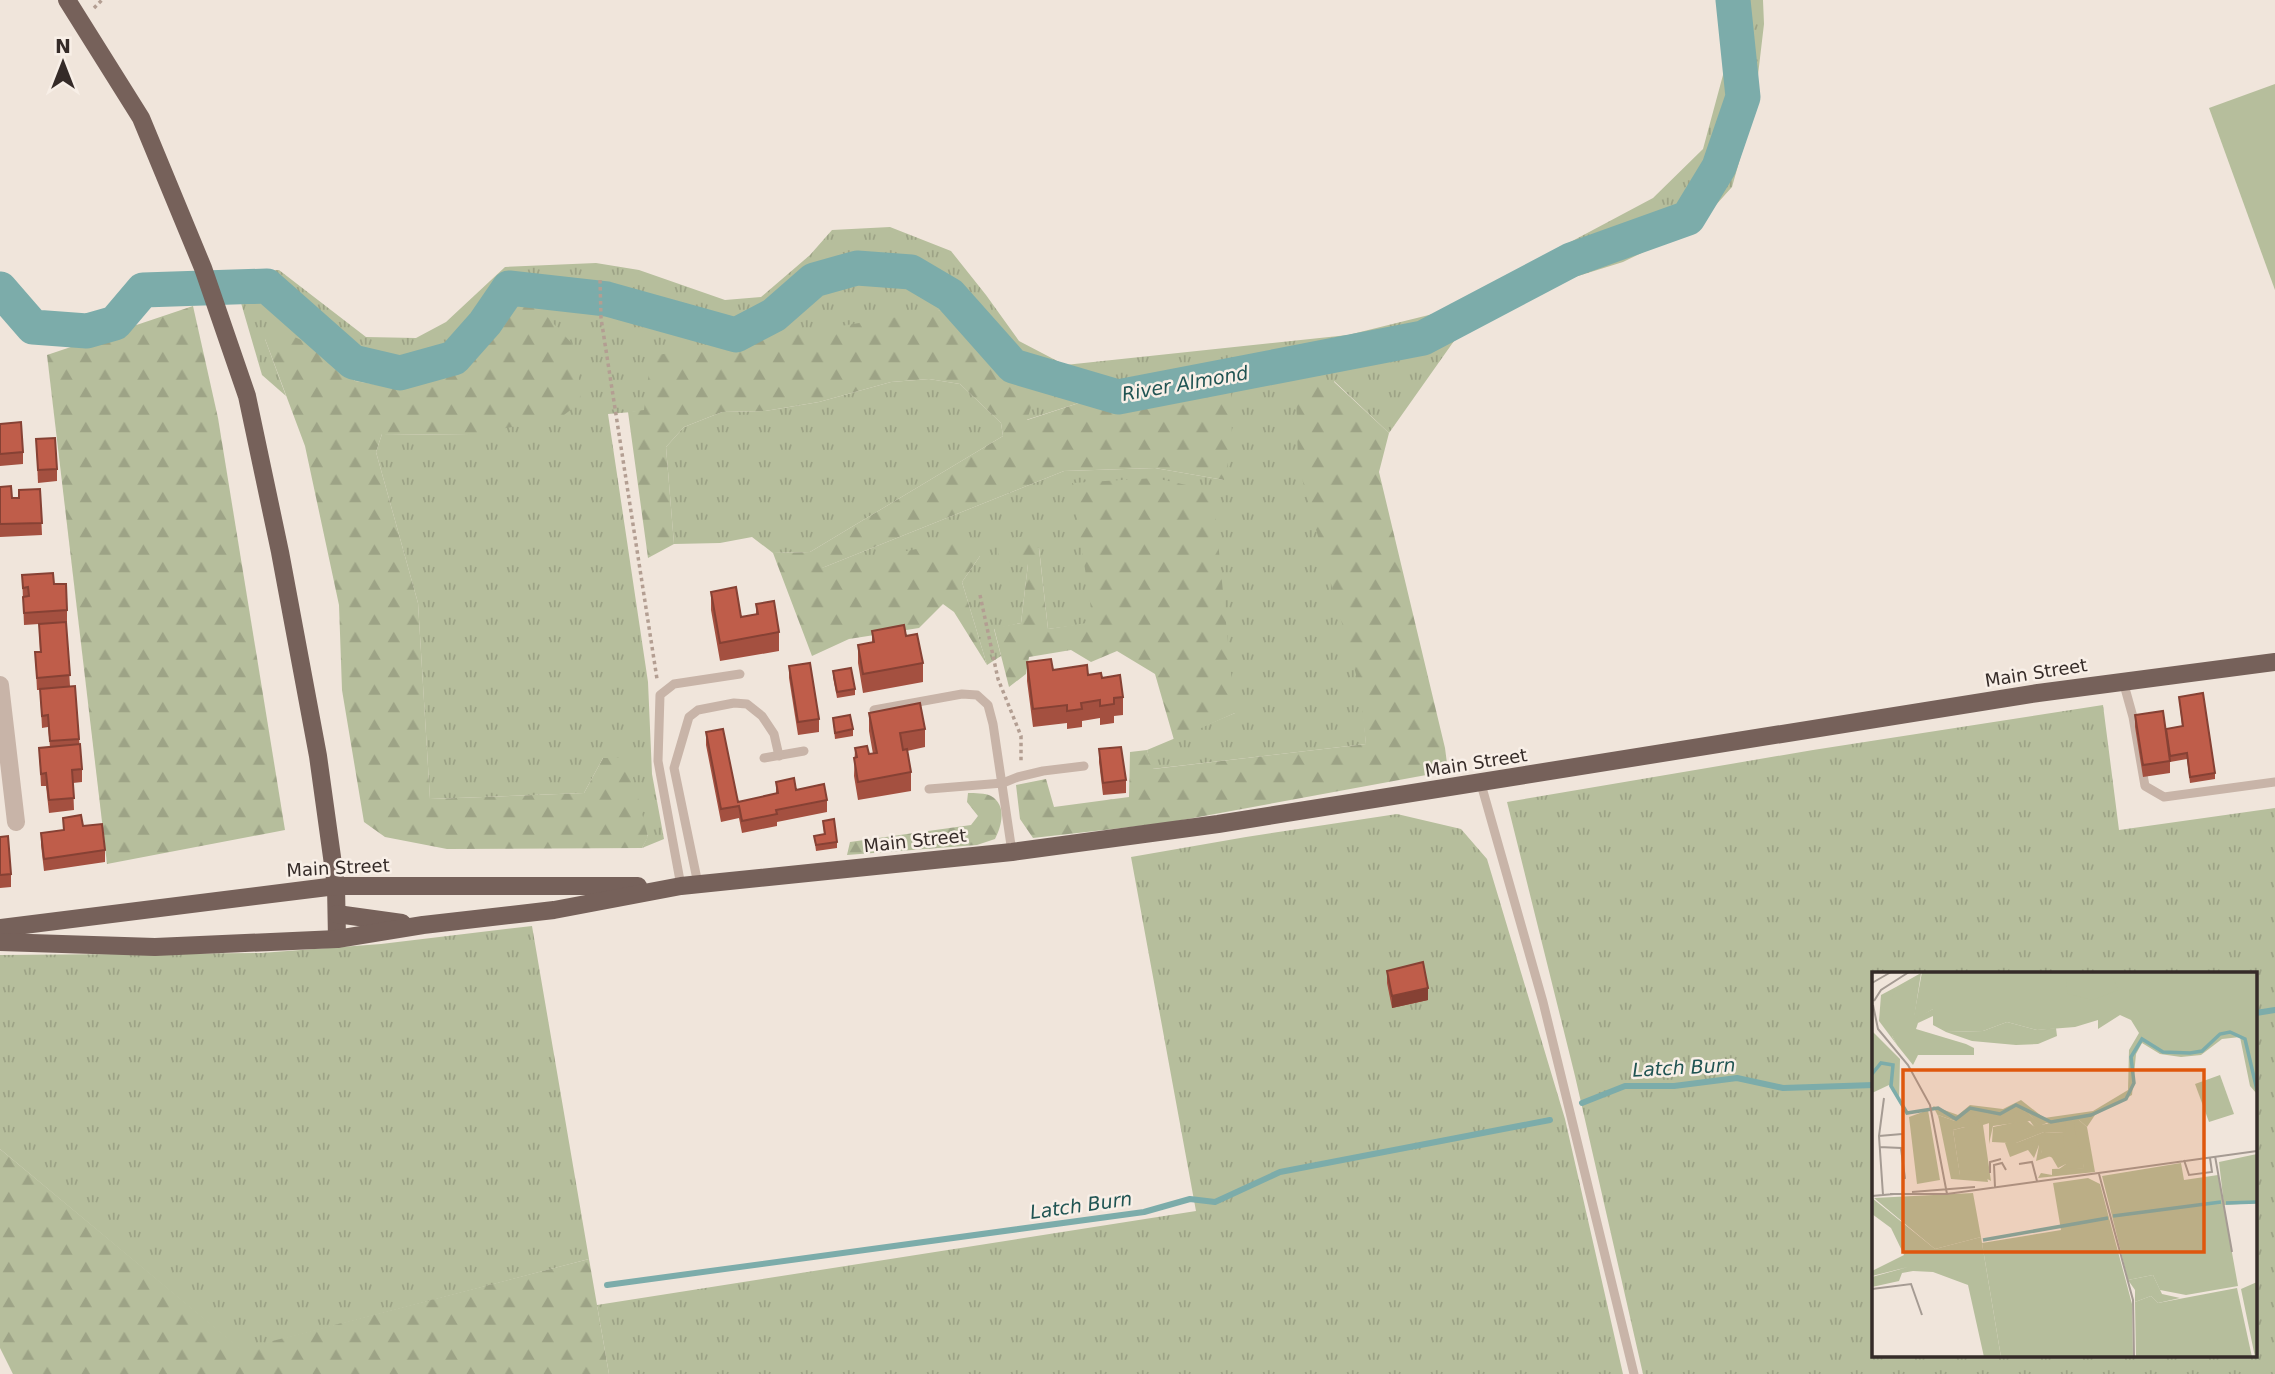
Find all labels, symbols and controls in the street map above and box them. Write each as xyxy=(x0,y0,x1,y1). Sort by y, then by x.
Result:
north arrow xyxy=(28,28,98,98)
text: N xyxy=(55,35,71,57)
water label: River Almond xyxy=(1120,361,1251,405)
street label: Main Street xyxy=(1983,654,2089,691)
street label: Main Street xyxy=(1423,744,1529,781)
street label: Main Street xyxy=(862,825,967,856)
street label: Main Street xyxy=(286,854,390,881)
inset map xyxy=(1872,972,2258,1356)
water label: Latch Burn xyxy=(1632,1053,1736,1081)
water label: Latch Burn xyxy=(1028,1187,1134,1223)

